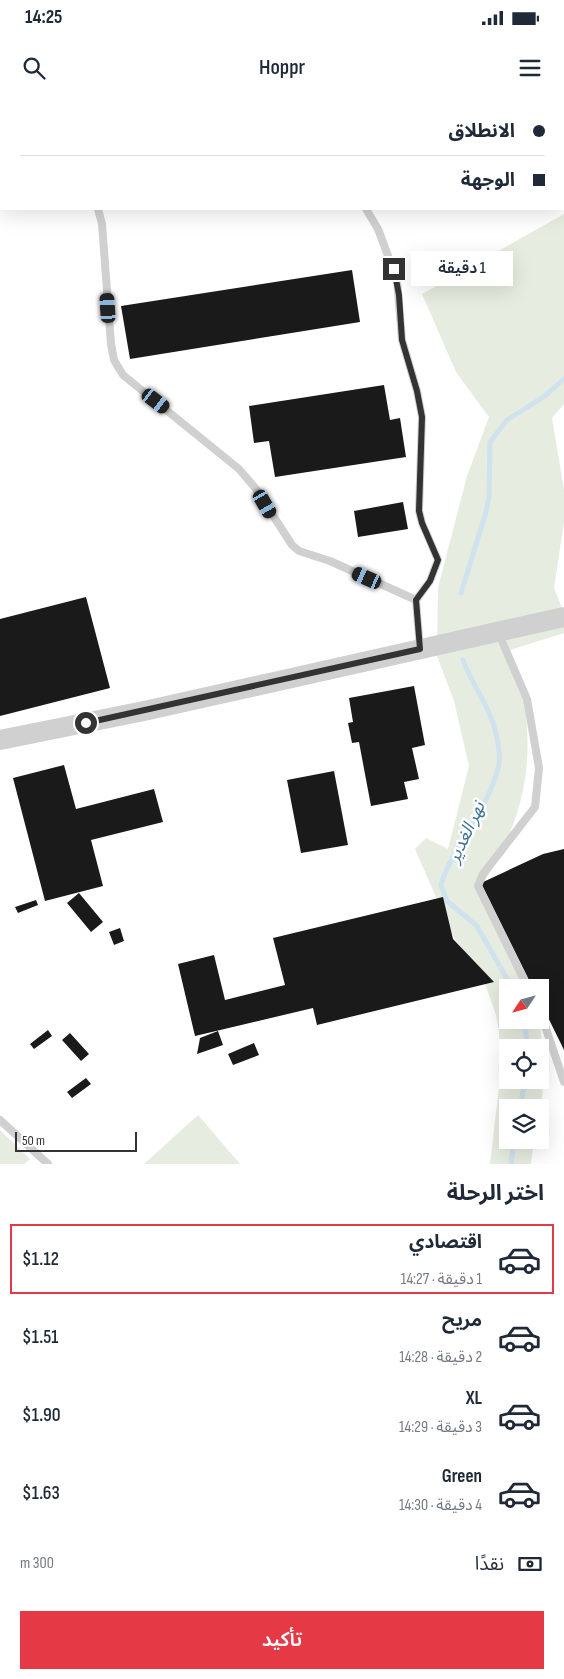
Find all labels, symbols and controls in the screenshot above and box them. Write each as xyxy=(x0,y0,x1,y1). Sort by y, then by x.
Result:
text: 14:25 xyxy=(25,6,62,29)
icon: search xyxy=(20,54,48,82)
text: Hoppr xyxy=(259,54,305,81)
icon: menu xyxy=(516,54,544,82)
text: الانطلاق xyxy=(449,120,515,143)
text: الوجهة xyxy=(461,169,515,192)
callout: 1 دقيقة xyxy=(412,252,514,286)
route end xyxy=(383,258,405,280)
text: 1 دقيقة xyxy=(438,259,486,278)
car xyxy=(99,293,116,323)
car xyxy=(139,386,172,416)
car xyxy=(251,487,278,521)
car xyxy=(350,565,383,591)
route start xyxy=(75,712,97,734)
water label: نهر الغدير xyxy=(442,797,490,868)
north arrow xyxy=(499,979,549,1029)
map controls xyxy=(499,979,549,1149)
button: locate xyxy=(499,1039,549,1089)
button: layers xyxy=(499,1099,549,1149)
scale bar xyxy=(15,1129,138,1152)
text: 50 m xyxy=(22,1132,45,1149)
text: اختر الرحلة xyxy=(447,1180,544,1207)
text: اقتصادي xyxy=(409,1231,482,1254)
icon: car xyxy=(497,1237,542,1282)
text: $1.12 xyxy=(22,1248,59,1271)
text: 1 دقيقة · 14:27 xyxy=(401,1270,482,1289)
text: مريح xyxy=(442,1309,482,1332)
icon: car xyxy=(497,1315,542,1360)
text: $1.51 xyxy=(22,1326,58,1349)
text: 2 دقيقة · 14:28 xyxy=(399,1348,482,1367)
text: XL xyxy=(466,1387,482,1410)
icon: car xyxy=(497,1393,542,1438)
text: $1.90 xyxy=(22,1404,60,1427)
text: 3 دقيقة · 14:29 xyxy=(399,1418,482,1437)
text: Green xyxy=(442,1465,482,1488)
icon: car xyxy=(497,1471,542,1516)
text: $1.63 xyxy=(22,1482,60,1505)
text: 4 دقيقة · 14:30 xyxy=(399,1496,482,1515)
icon: cash xyxy=(516,1550,544,1578)
text: نقدًا xyxy=(475,1553,504,1576)
text: 300 m xyxy=(20,1554,54,1573)
button: تأكيد xyxy=(20,1611,544,1669)

